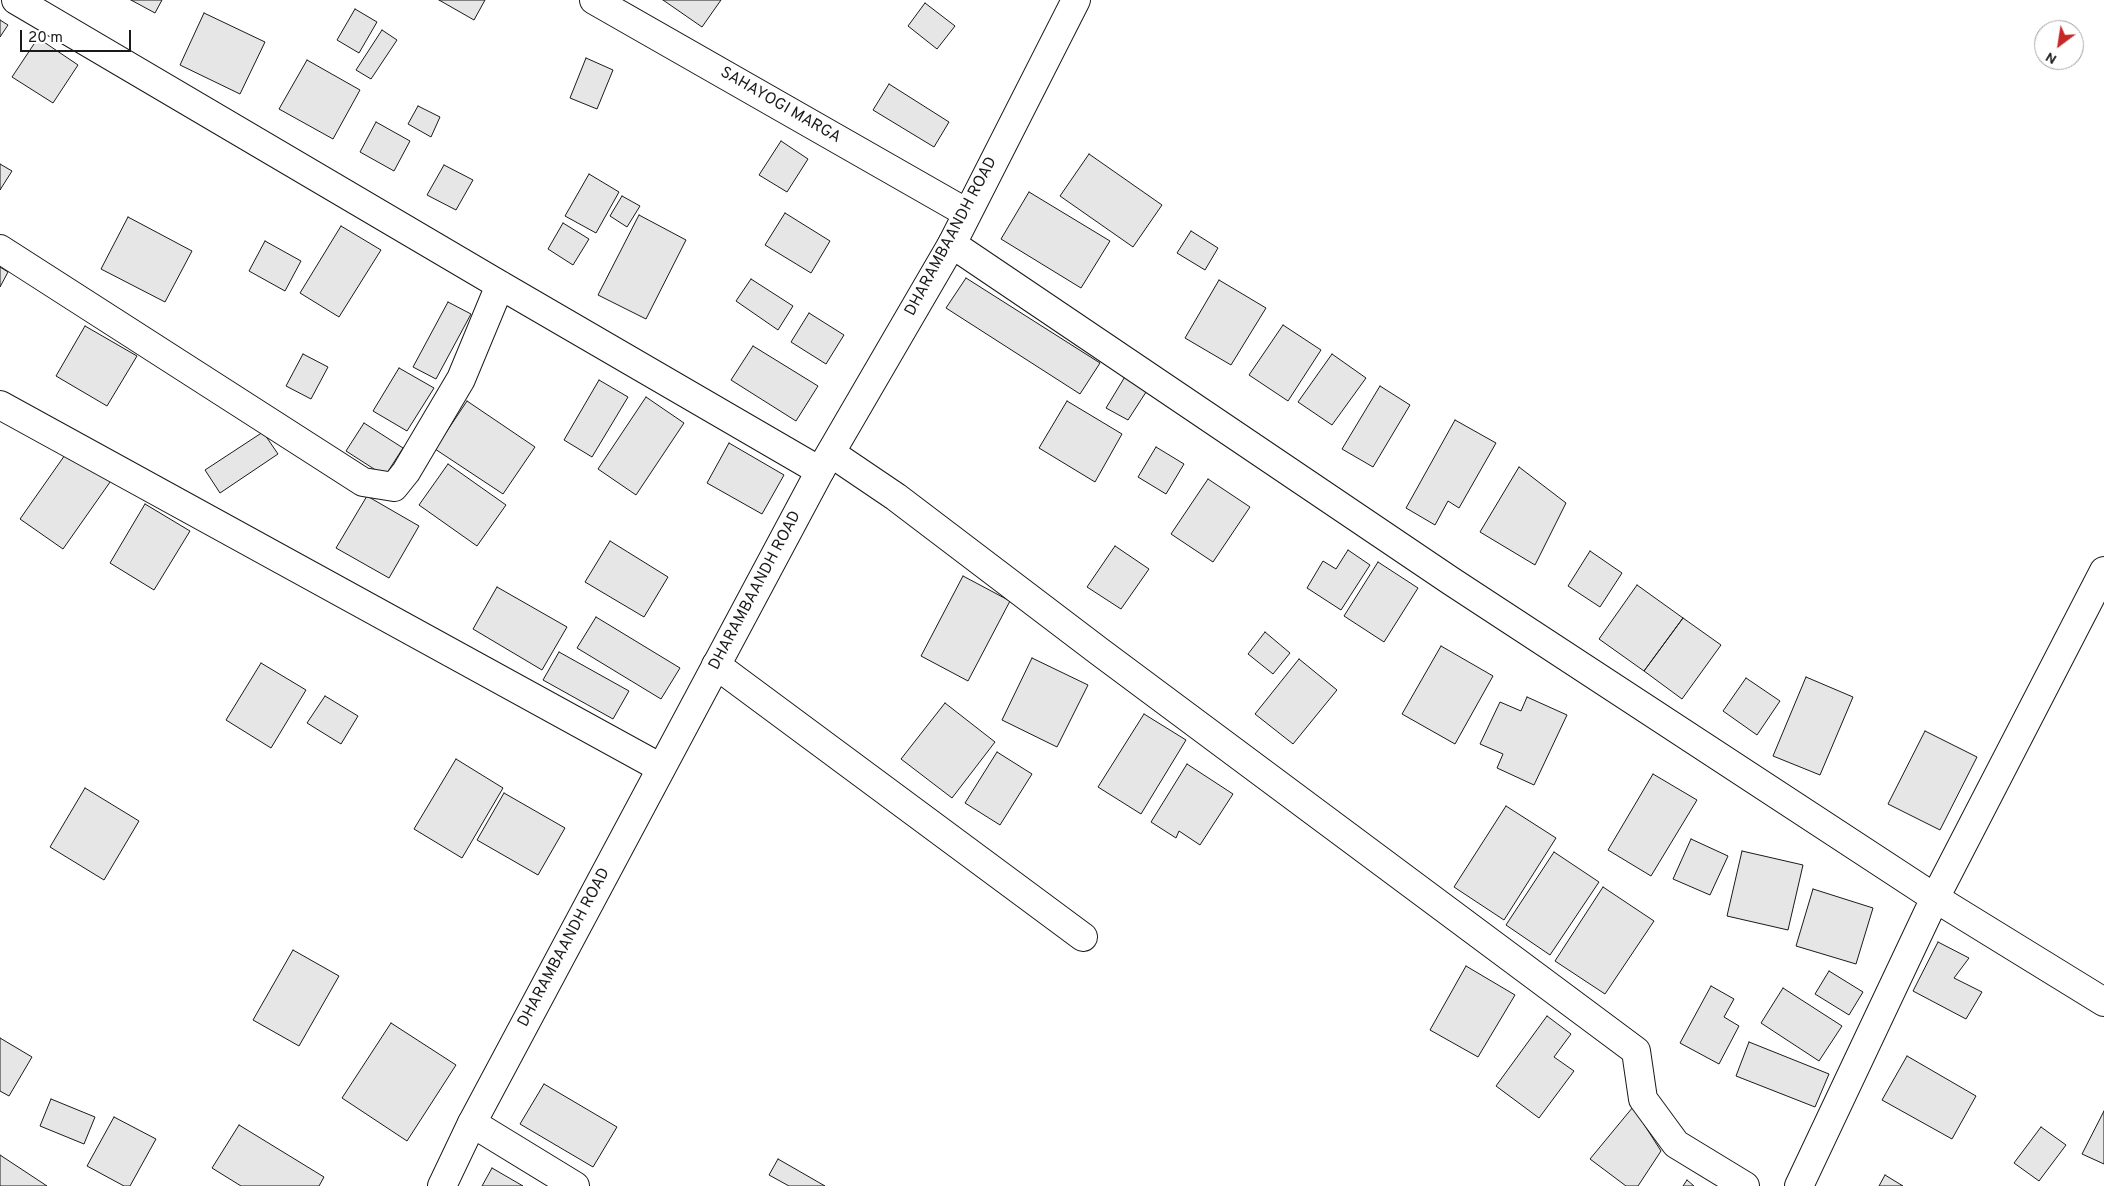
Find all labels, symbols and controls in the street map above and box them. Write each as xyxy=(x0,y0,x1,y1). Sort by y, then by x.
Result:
scale bar xyxy=(22,20,134,52)
north arrow xyxy=(2034,20,2084,70)
text: 20 m xyxy=(28,29,63,48)
text: N xyxy=(2043,48,2060,67)
street label: SAHAYOGI MARGA xyxy=(716,64,844,148)
street label: DHARAMBAANDH ROAD xyxy=(902,154,1002,320)
street label: DHARAMBAANDH ROAD xyxy=(706,508,806,674)
street label: DHARAMBAANDH ROAD xyxy=(515,865,615,1031)

